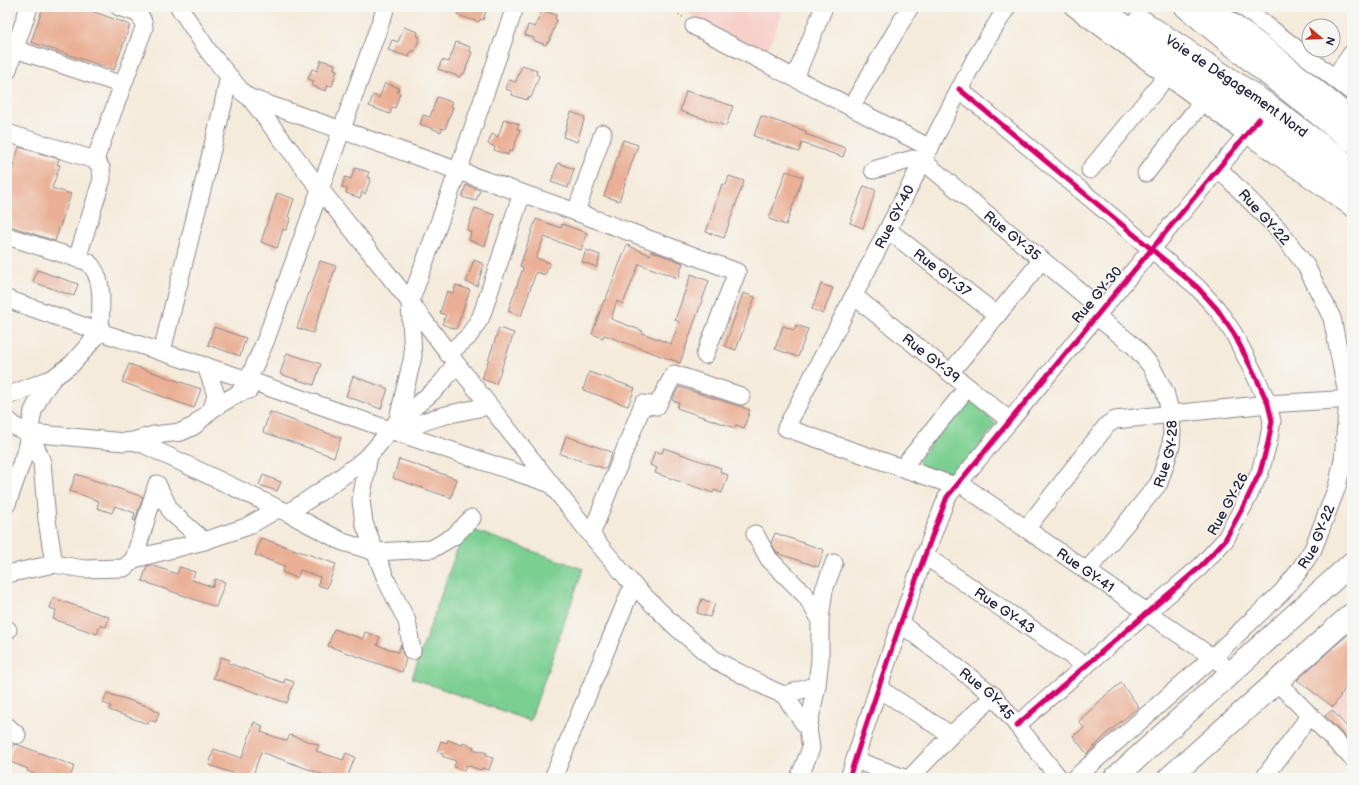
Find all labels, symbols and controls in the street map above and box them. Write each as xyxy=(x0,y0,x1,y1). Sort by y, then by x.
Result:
north arrow xyxy=(1301,18,1341,58)
street label: Voie de Dégagement Nord xyxy=(1162,31,1311,141)
text: N xyxy=(1322,35,1337,47)
street label: Rue GY-40 xyxy=(871,182,918,251)
street label: Rue GY-22 xyxy=(1235,186,1294,249)
street label: Rue GY-35 xyxy=(980,207,1044,264)
street label: Rue GY-37 xyxy=(910,245,974,300)
street label: Rue GY-30 xyxy=(1068,263,1126,327)
street label: Rue GY-39 xyxy=(899,330,964,386)
street label: Rue GY-28 xyxy=(1150,420,1181,490)
street label: Rue GY-26 xyxy=(1204,469,1252,538)
street label: Rue GY-22 xyxy=(1294,501,1338,572)
street label: Rue GY-41 xyxy=(1053,544,1118,596)
street label: Rue GY-43 xyxy=(971,584,1038,637)
street label: Rue GY-45 xyxy=(956,664,1018,723)

